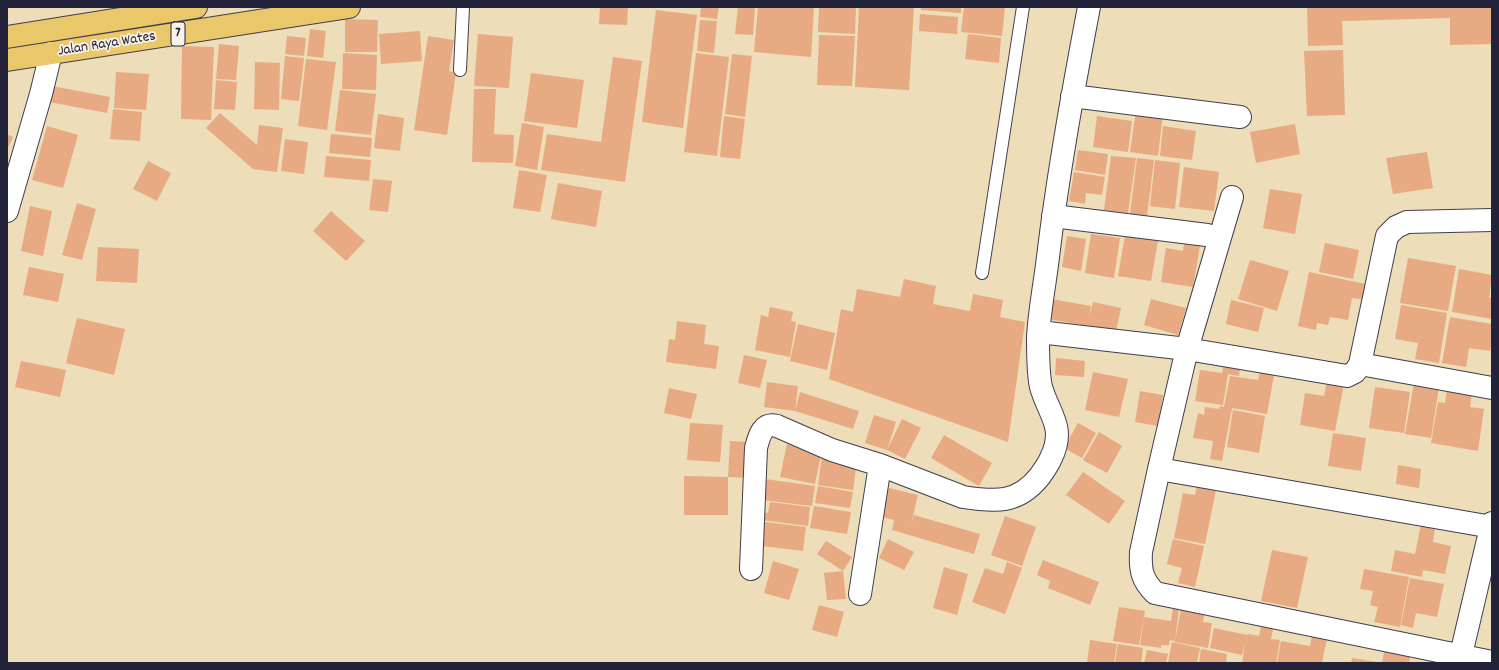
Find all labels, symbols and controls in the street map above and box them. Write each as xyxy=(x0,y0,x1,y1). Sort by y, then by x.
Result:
road number: 7 xyxy=(171,22,185,46)
street label: Jalan Raya Wates xyxy=(57,28,157,62)

